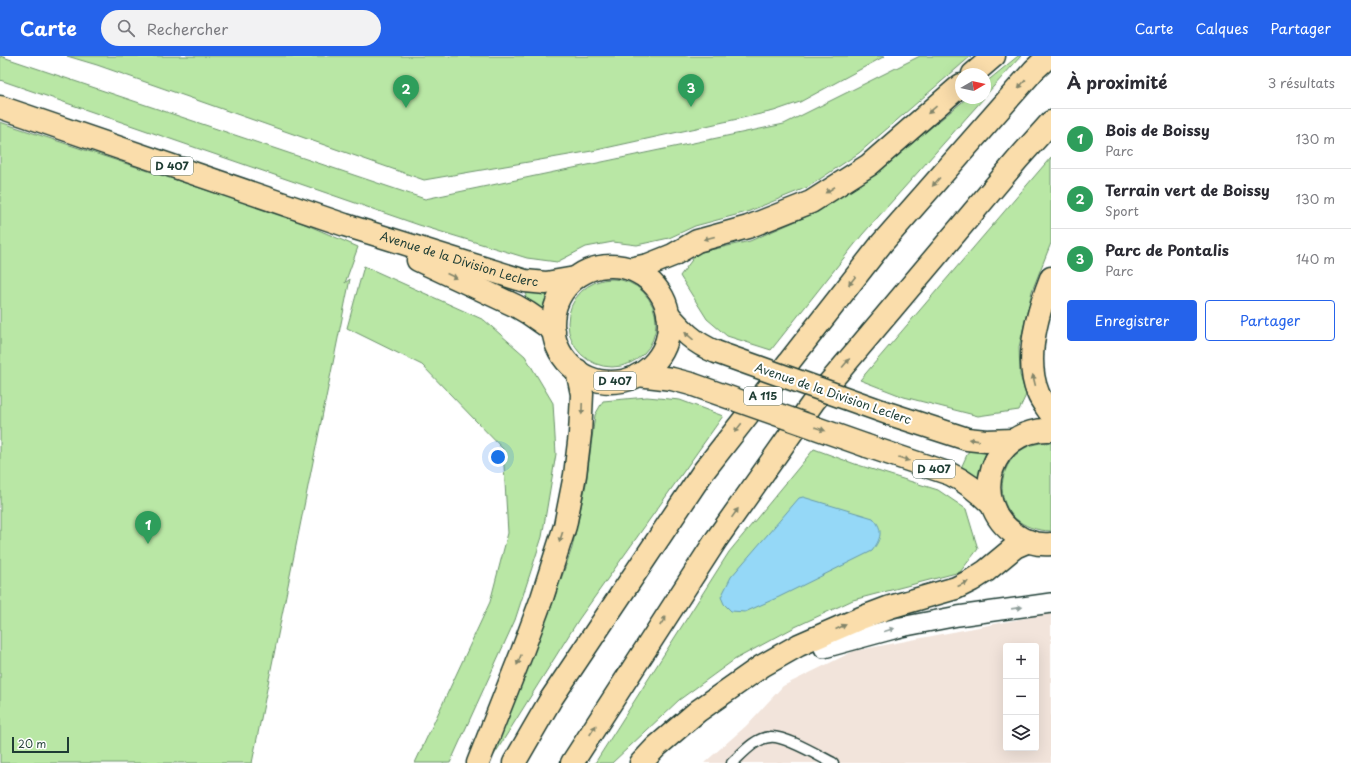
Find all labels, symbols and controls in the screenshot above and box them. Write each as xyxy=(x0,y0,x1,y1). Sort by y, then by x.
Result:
search box xyxy=(101,10,381,46)
text: Carte xyxy=(20,14,77,42)
icon: search xyxy=(115,17,137,39)
text: Rechercher xyxy=(147,17,228,40)
text: Carte xyxy=(1135,18,1174,39)
text: Calques xyxy=(1196,18,1248,39)
text: Partager xyxy=(1270,18,1331,39)
north arrow xyxy=(955,68,991,104)
text: À proximité xyxy=(1067,69,1167,95)
text: 3 résultats xyxy=(1268,73,1335,92)
pin: 3 xyxy=(678,74,704,107)
pin: 2 xyxy=(393,75,419,108)
one-way arrow xyxy=(1017,79,1026,89)
one-way arrow xyxy=(926,106,937,115)
text: Bois de Boissy xyxy=(1105,118,1210,141)
text: 1 xyxy=(1077,129,1083,148)
text: 130 m xyxy=(1296,129,1335,148)
text: Parc xyxy=(1105,141,1133,160)
road number: D 407 xyxy=(151,157,193,175)
one-way arrow xyxy=(931,177,941,187)
text: Terrain vert de Boissy xyxy=(1105,178,1270,201)
one-way arrow xyxy=(824,187,836,194)
text: 2 xyxy=(1075,189,1085,208)
text: 130 m xyxy=(1296,189,1335,208)
text: Sport xyxy=(1105,201,1139,220)
street label: Avenue de la Division Leclerc xyxy=(378,226,539,290)
one-way arrow xyxy=(703,235,715,241)
text: Parc de Pontalis xyxy=(1105,238,1229,261)
text: 3 xyxy=(1076,249,1084,268)
text: 140 m xyxy=(1296,249,1335,268)
text: Parc xyxy=(1105,261,1133,280)
one-way arrow xyxy=(446,273,458,279)
one-way arrow xyxy=(848,276,857,287)
button: Enregistrer xyxy=(1067,300,1197,341)
button: Partager xyxy=(1205,300,1335,341)
one-way arrow xyxy=(684,332,694,341)
street label: Avenue de la Division Leclerc xyxy=(753,358,914,428)
one-way arrow xyxy=(841,358,850,369)
road number: D 407 xyxy=(594,372,636,390)
one-way arrow xyxy=(1031,373,1037,385)
road number: A 115 xyxy=(744,387,782,405)
one-way arrow xyxy=(578,403,585,415)
one-way arrow xyxy=(733,422,742,433)
one-way arrow xyxy=(815,427,827,433)
one-way arrow xyxy=(968,437,980,443)
your location xyxy=(488,447,508,467)
one-way arrow xyxy=(899,456,911,462)
road number: D 407 xyxy=(913,460,955,478)
one-way arrow xyxy=(731,507,739,518)
pin: 1 xyxy=(135,511,161,544)
one-way arrow xyxy=(558,531,564,543)
one-way arrow xyxy=(958,581,970,587)
one-way arrow xyxy=(1011,605,1023,611)
one-way arrow xyxy=(660,615,667,627)
one-way arrow xyxy=(835,624,846,630)
one-way arrow xyxy=(883,627,895,633)
map controls xyxy=(1003,643,1039,751)
button: + xyxy=(1003,643,1039,679)
one-way arrow xyxy=(516,654,522,666)
button: − xyxy=(1003,679,1039,715)
button: layers xyxy=(1003,715,1039,751)
one-way arrow xyxy=(589,725,597,735)
scale bar xyxy=(12,735,69,754)
text: 20 m xyxy=(18,735,46,752)

